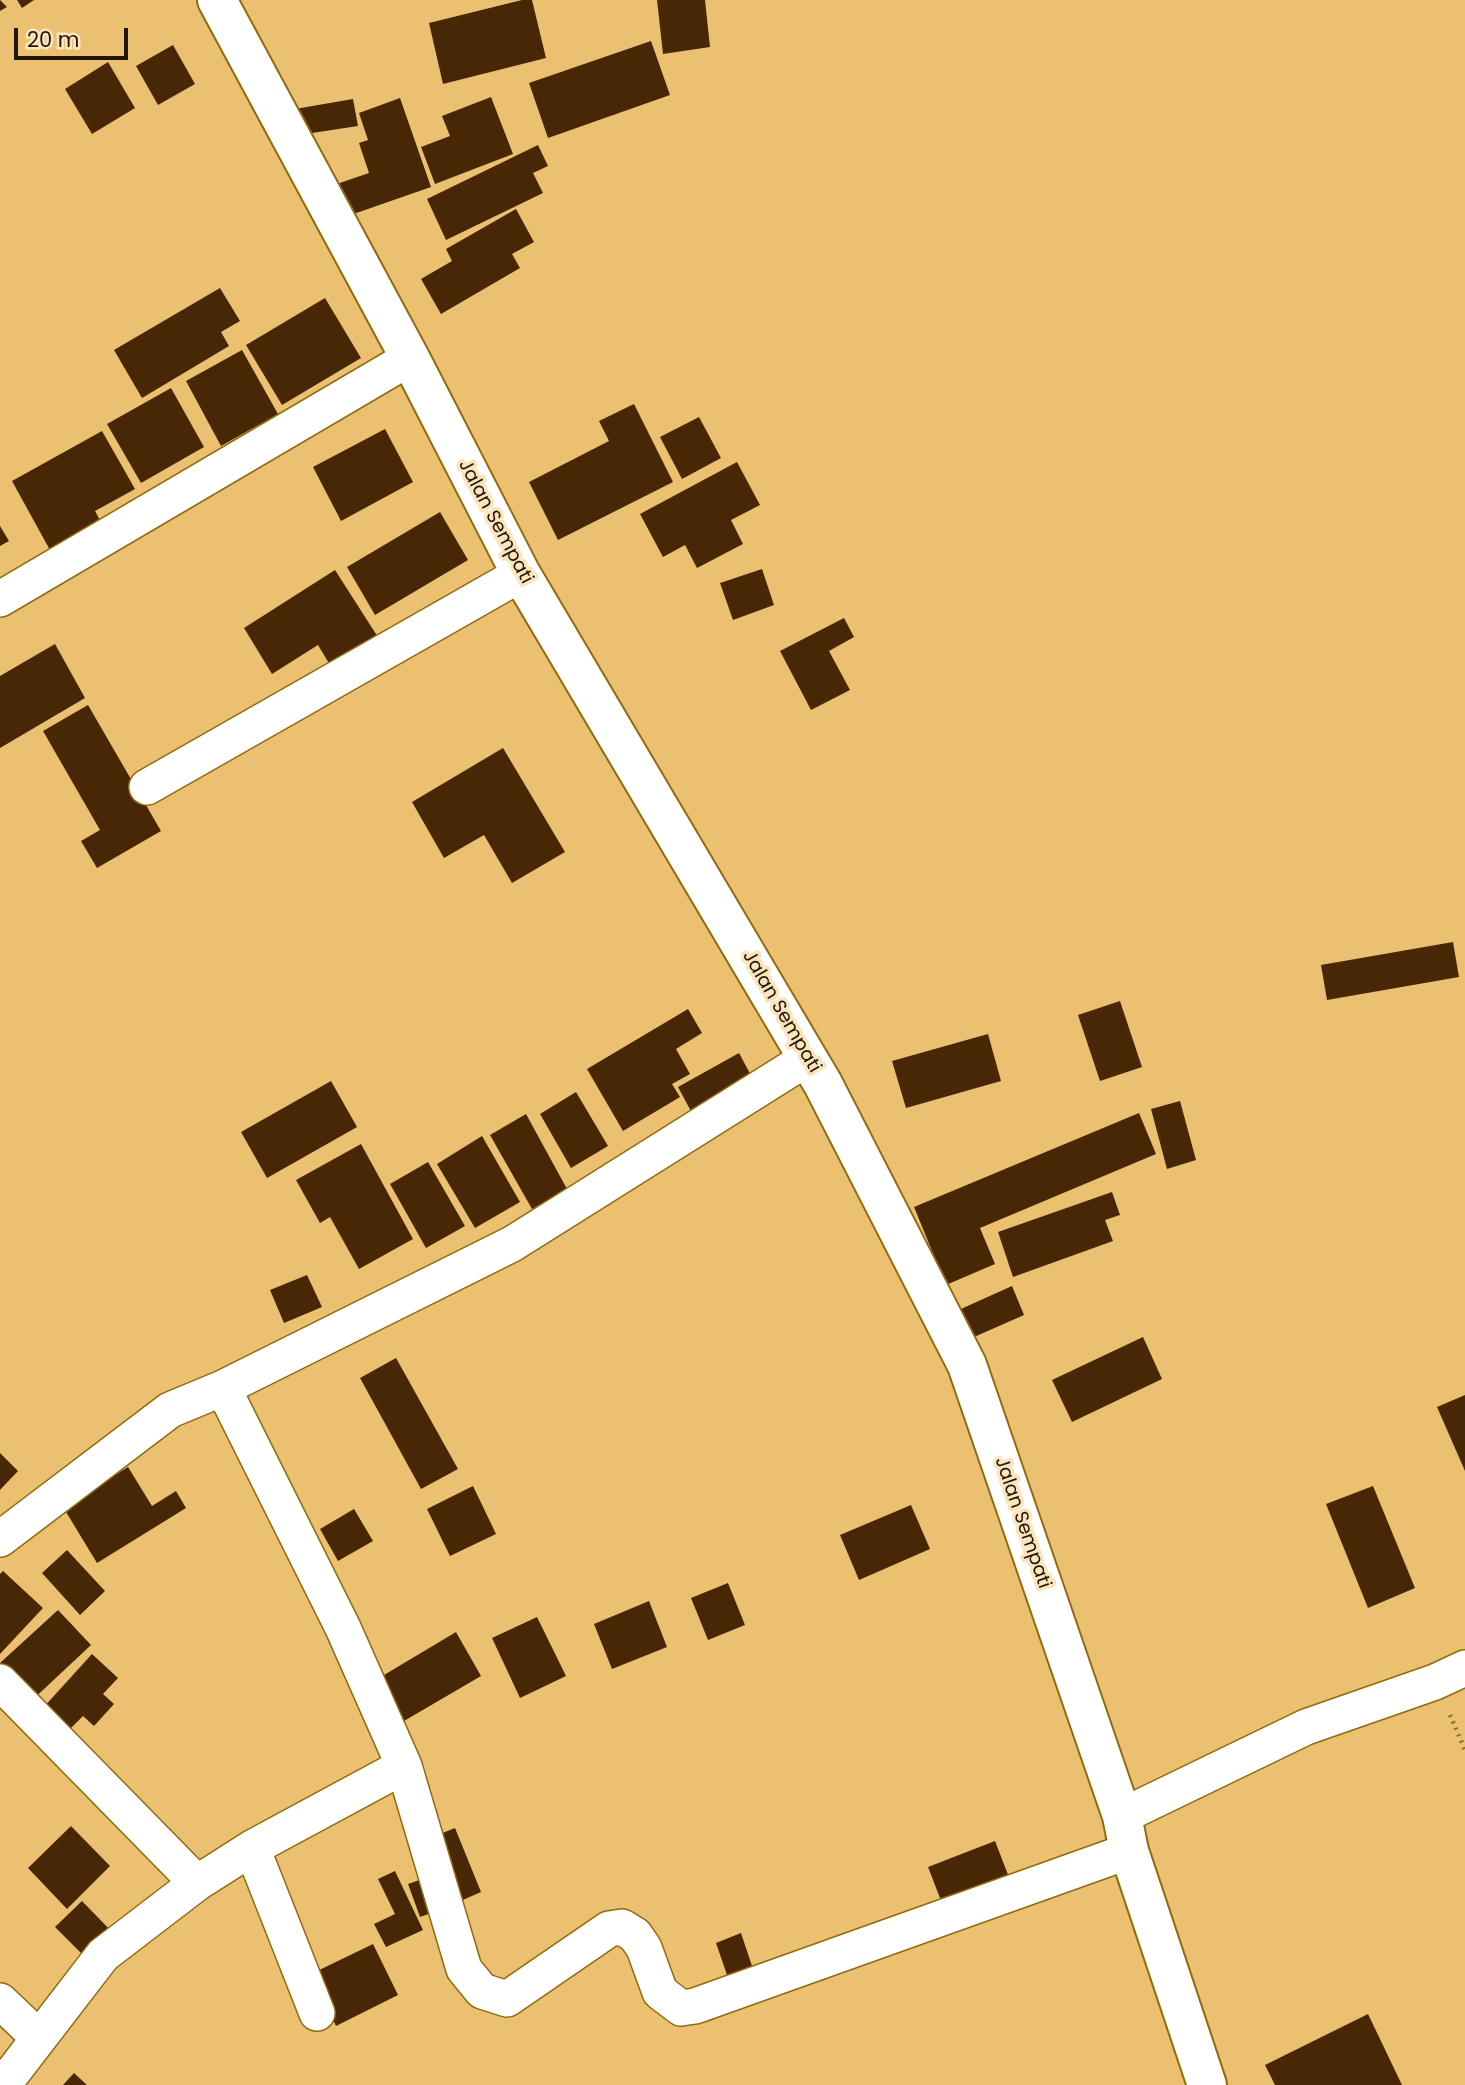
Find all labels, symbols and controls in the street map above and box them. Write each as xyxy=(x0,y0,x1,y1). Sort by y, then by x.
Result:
scale bar xyxy=(18,14,131,58)
text: 20 m xyxy=(27,25,80,54)
street label: Jalan Sempati xyxy=(453,456,537,588)
street label: Jalan Sempati xyxy=(737,947,825,1077)
street label: Jalan Sempati xyxy=(989,1454,1055,1592)

